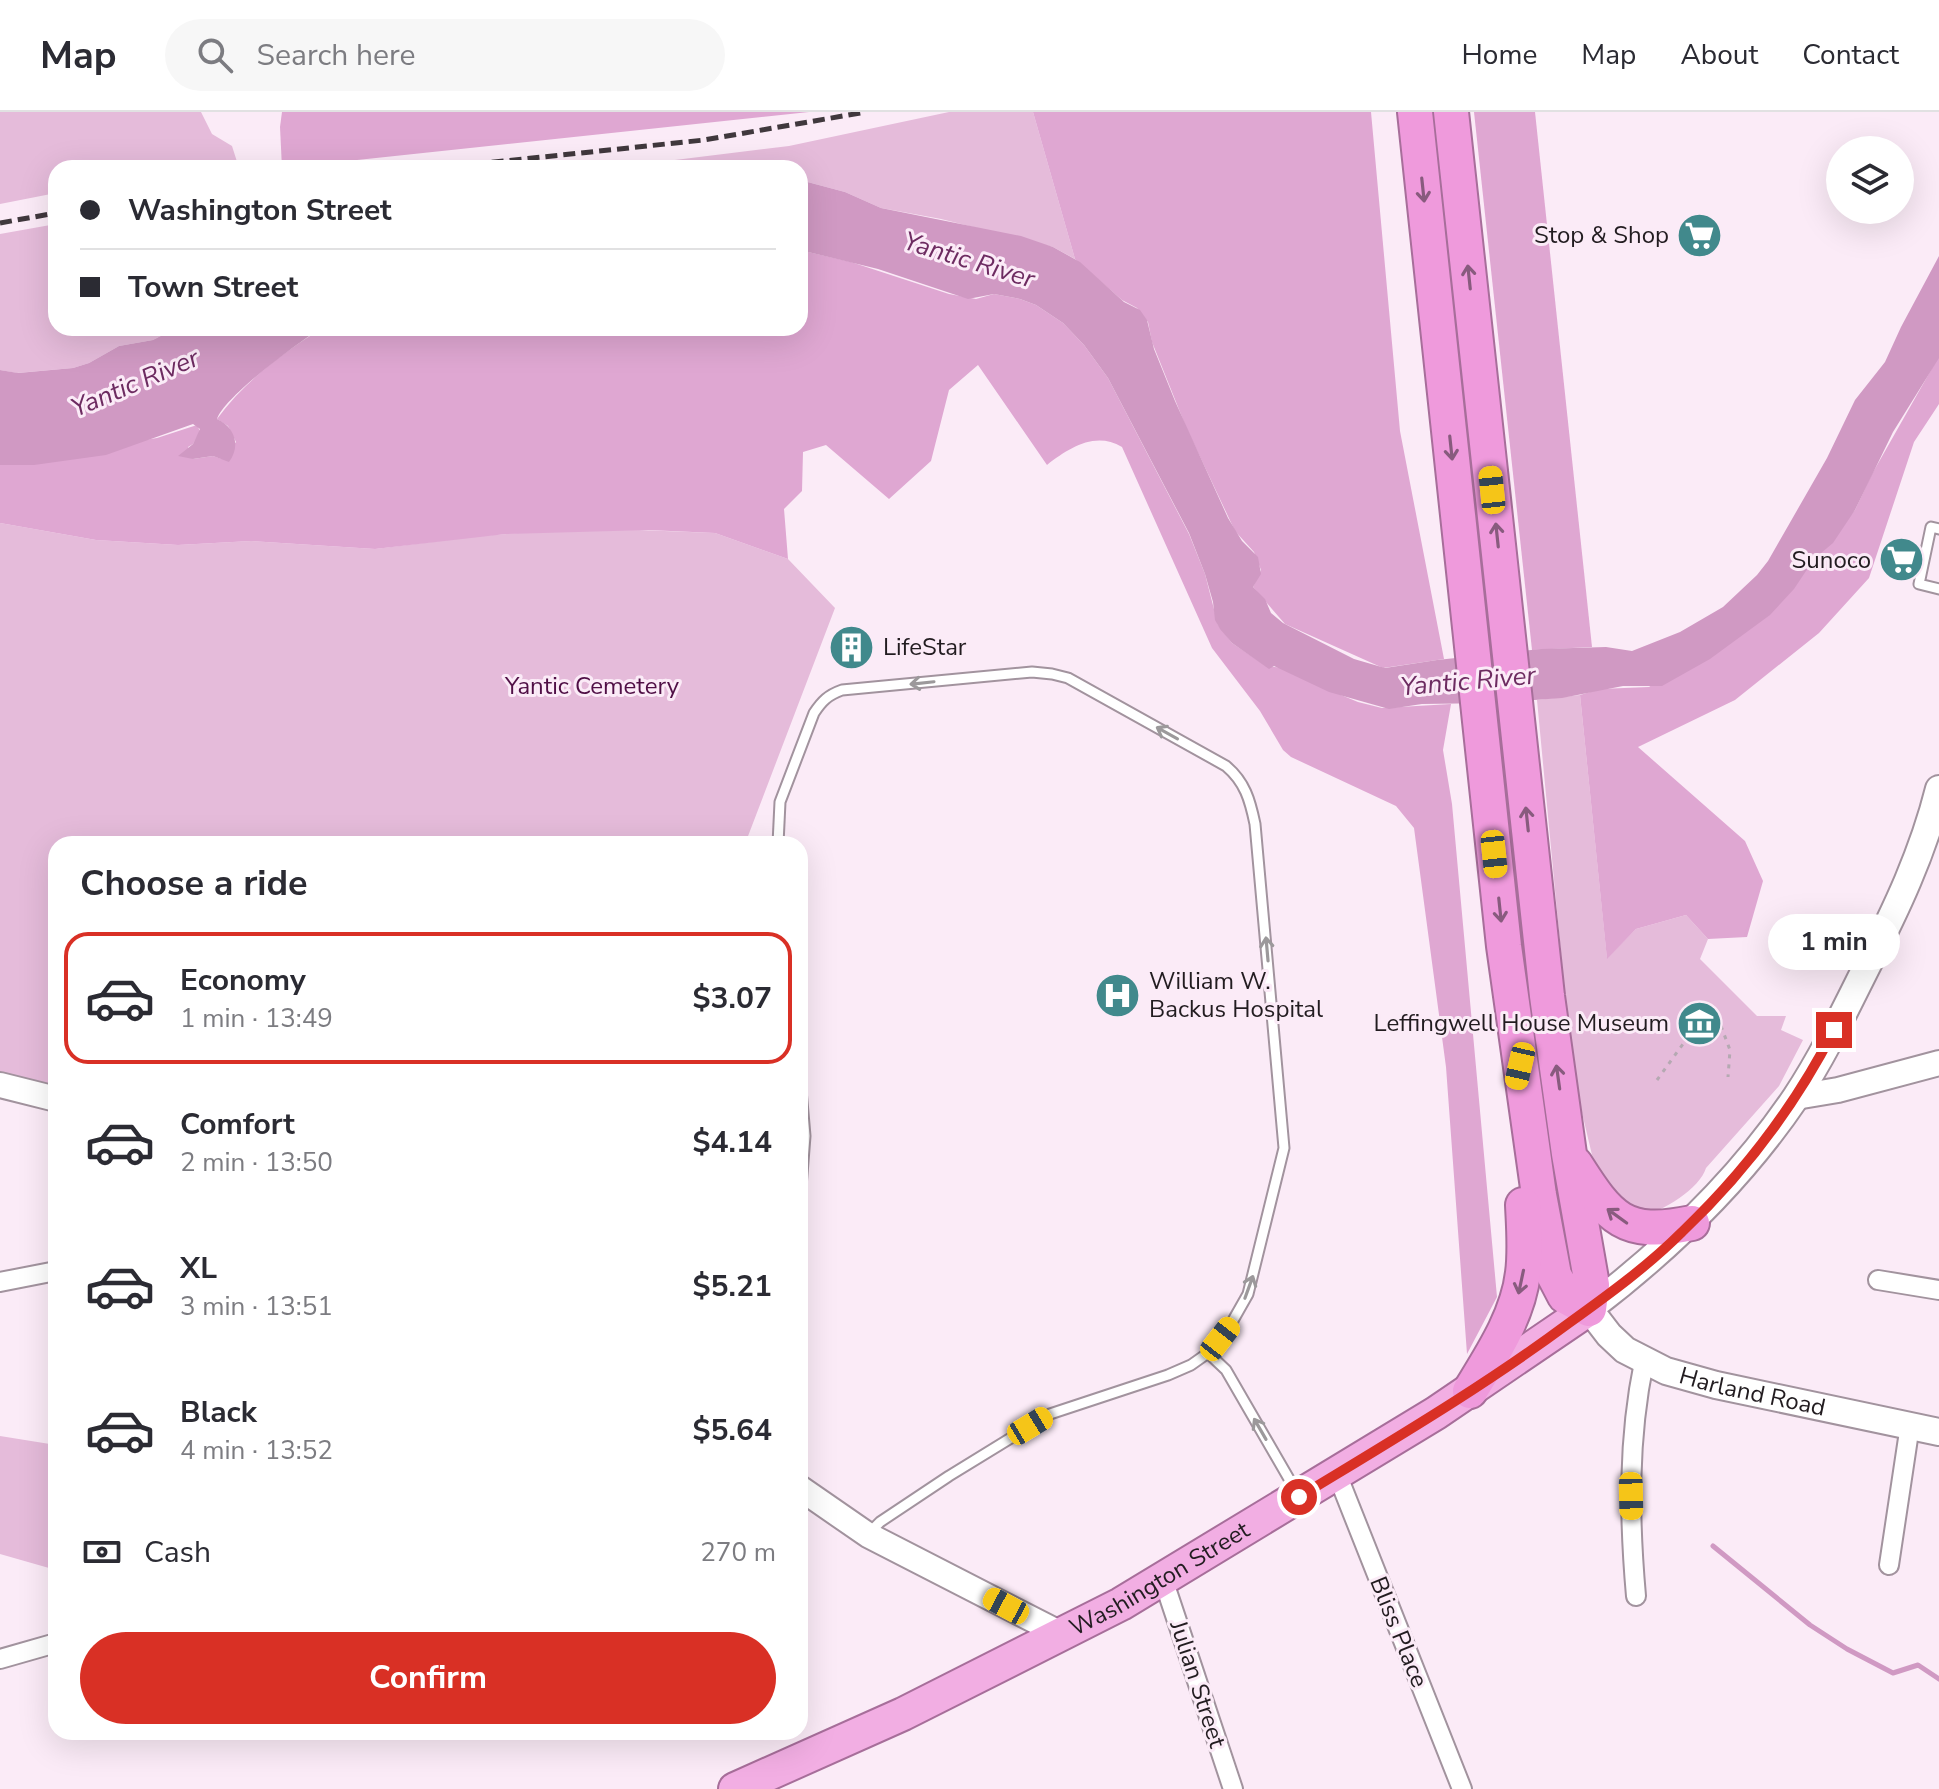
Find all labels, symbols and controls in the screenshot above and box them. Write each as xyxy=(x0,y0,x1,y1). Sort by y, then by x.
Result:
search box xyxy=(165,19,725,91)
text: Map xyxy=(40,30,117,81)
icon: search xyxy=(193,33,237,77)
text: Search here xyxy=(257,35,416,76)
text: Home xyxy=(1462,36,1537,74)
text: Map xyxy=(1581,36,1636,74)
text: About xyxy=(1680,36,1758,74)
text: Contact xyxy=(1802,36,1899,74)
map controls xyxy=(1826,136,1914,224)
button: layers xyxy=(1826,136,1914,224)
one-way arrow xyxy=(1416,176,1431,202)
text: Washington Street xyxy=(128,190,392,231)
supermarket icon: Stop & Shop xyxy=(1676,211,1724,259)
place label: Stop & Shop xyxy=(1534,219,1669,251)
water label: Yantic River xyxy=(899,223,1040,297)
one-way arrow xyxy=(1462,264,1477,291)
text: Town Street xyxy=(128,267,298,308)
water label: Yantic River xyxy=(66,340,205,426)
one-way arrow xyxy=(1443,434,1458,461)
car xyxy=(1478,465,1506,515)
one-way arrow xyxy=(1489,522,1504,549)
supermarket icon: Sunoco xyxy=(1878,536,1926,584)
place label: Sunoco xyxy=(1792,544,1871,576)
building icon: LifeStar xyxy=(828,623,876,671)
place label: LifeStar xyxy=(883,631,967,663)
water label: Yantic River xyxy=(1399,658,1538,704)
park label: Yantic Cemetery xyxy=(504,670,680,702)
one-way arrow xyxy=(909,675,936,690)
one-way arrow xyxy=(1155,725,1179,740)
one-way arrow xyxy=(1519,806,1534,833)
car xyxy=(1480,829,1508,879)
text: Choose a ride xyxy=(80,859,308,908)
one-way arrow xyxy=(1493,896,1508,923)
callout: 1 min xyxy=(1768,914,1900,970)
text: 1 min xyxy=(1800,924,1868,959)
one-way arrow xyxy=(1259,936,1274,963)
text: Economy xyxy=(180,960,306,1001)
icon: car xyxy=(84,962,156,1034)
place label: William W. Backus Hospital xyxy=(1149,965,1323,1025)
hospital icon: William W. Backus Hospital xyxy=(1094,971,1142,1019)
text: $3.07 xyxy=(693,978,772,1019)
museum icon: Leffingwell House Museum xyxy=(1676,999,1724,1047)
text: 1 min · 13:49 xyxy=(180,1001,333,1036)
place label: Leffingwell House Museum xyxy=(1374,1007,1669,1039)
route end xyxy=(1816,1012,1852,1048)
car xyxy=(1503,1040,1537,1092)
one-way arrow xyxy=(1550,1064,1565,1091)
text: Comfort xyxy=(180,1104,295,1145)
icon: car xyxy=(84,1106,156,1178)
text: $4.14 xyxy=(693,1122,772,1163)
text: 2 min · 13:50 xyxy=(180,1145,333,1180)
one-way arrow xyxy=(1607,1208,1629,1224)
text: XL xyxy=(180,1248,217,1289)
icon: car xyxy=(84,1250,156,1322)
text: $5.21 xyxy=(693,1266,772,1307)
one-way arrow xyxy=(1513,1269,1528,1295)
one-way arrow xyxy=(1243,1275,1257,1300)
text: 3 min · 13:51 xyxy=(180,1289,333,1324)
car xyxy=(1196,1313,1244,1365)
street label: Harland Road xyxy=(1676,1359,1829,1424)
text: Black xyxy=(180,1392,257,1433)
icon: car xyxy=(84,1394,156,1466)
car xyxy=(1003,1403,1057,1449)
text: $5.64 xyxy=(693,1410,772,1451)
one-way arrow xyxy=(1252,1418,1268,1441)
text: 4 min · 13:52 xyxy=(180,1433,333,1468)
car xyxy=(1619,1472,1643,1520)
route start xyxy=(1281,1479,1317,1515)
street label: Washington Street xyxy=(1064,1514,1256,1643)
icon: cash xyxy=(80,1530,124,1574)
text: Cash xyxy=(144,1532,211,1573)
text: 270 m xyxy=(700,1535,776,1570)
street label: Bliss Place xyxy=(1362,1572,1436,1692)
car xyxy=(979,1584,1033,1628)
street label: Julian Street xyxy=(1162,1615,1234,1752)
button: Confirm xyxy=(80,1632,776,1724)

